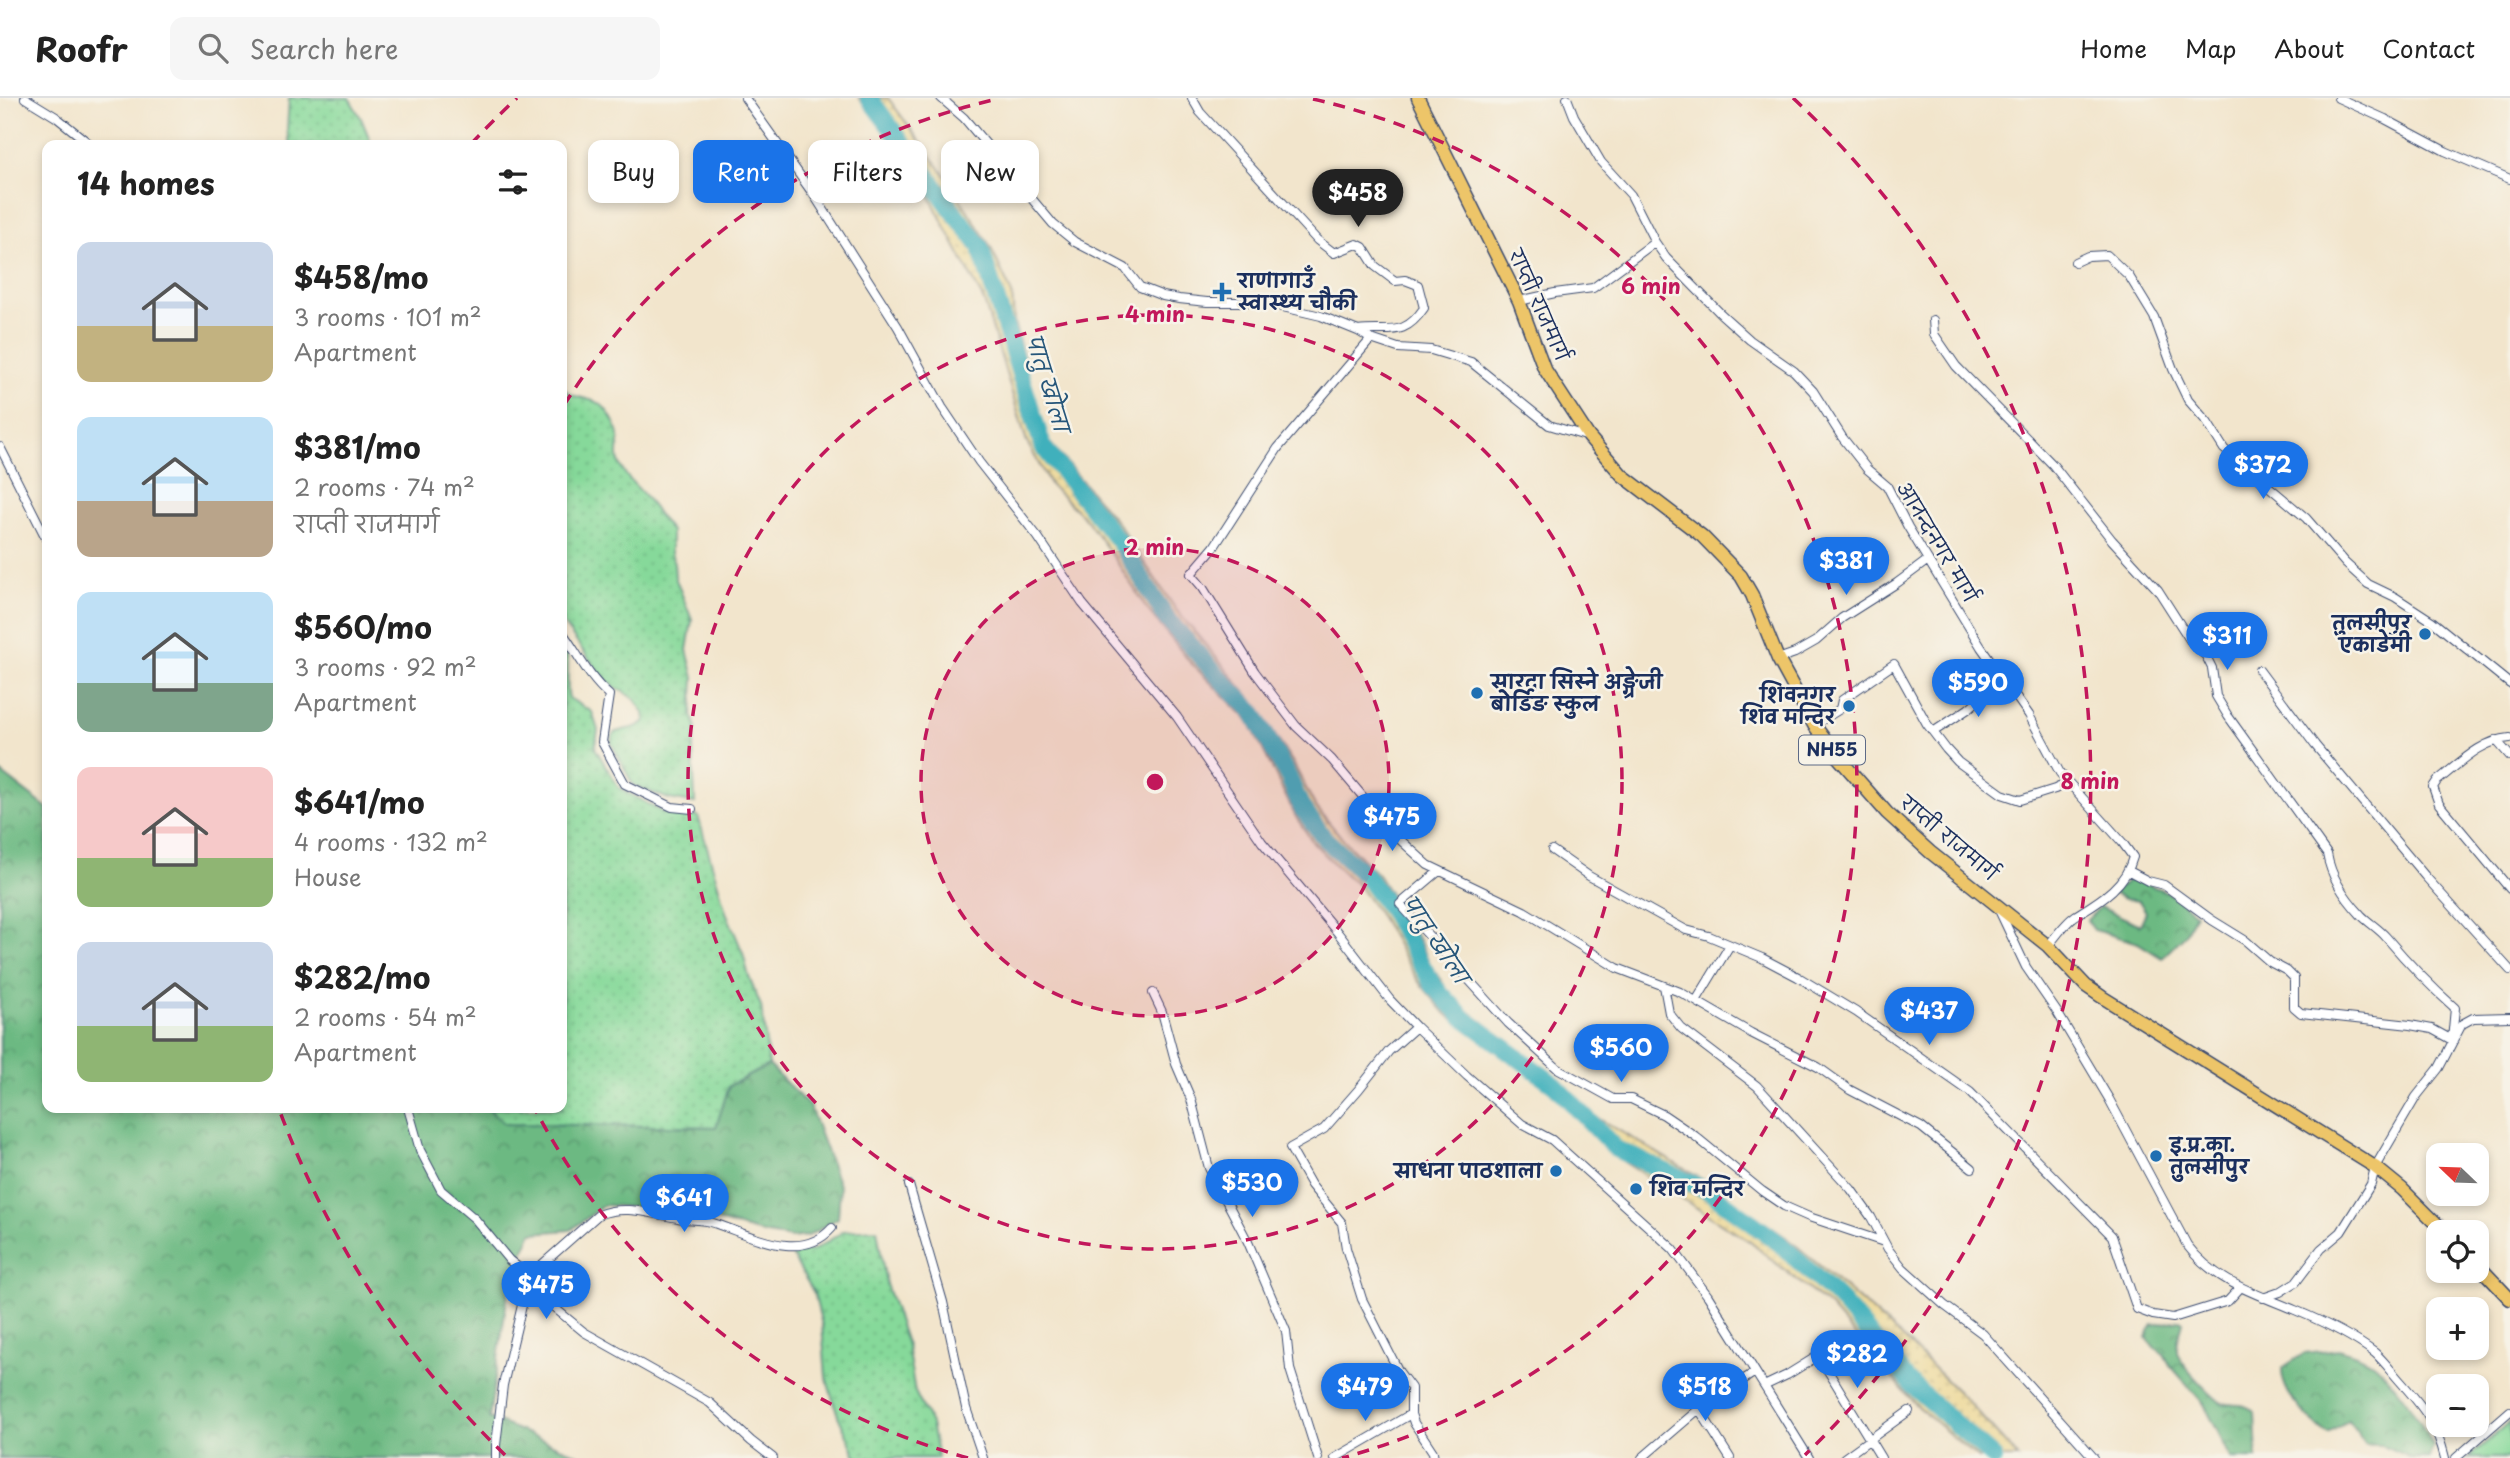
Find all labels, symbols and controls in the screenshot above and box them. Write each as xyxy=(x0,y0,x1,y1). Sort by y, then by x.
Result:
search box xyxy=(170,17,660,80)
text: Roofr xyxy=(35,23,128,73)
icon: search xyxy=(194,29,232,67)
text: Search here xyxy=(250,29,398,68)
text: Home xyxy=(2080,30,2147,66)
text: Map xyxy=(2185,30,2236,66)
text: About xyxy=(2274,30,2344,66)
text: Contact xyxy=(2382,30,2475,66)
chip: Buy xyxy=(588,140,679,203)
chip: Rent xyxy=(693,140,794,203)
chip: Filters xyxy=(808,140,927,203)
chip: New xyxy=(941,140,1039,203)
text: 14 homes xyxy=(77,160,215,205)
icon: filters xyxy=(494,163,532,201)
pin: $458 xyxy=(1317,170,1399,229)
text: $458 xyxy=(1328,174,1388,209)
street label: राप्ती राजमार्ग xyxy=(1502,243,1578,367)
text: $458/mo xyxy=(294,254,428,299)
place label: राणागाउँ स्वास्थ्य चौकी xyxy=(1236,264,1359,316)
text: 6 min xyxy=(1621,269,1681,301)
icon: home xyxy=(133,270,217,354)
marker: राणागाउँ स्वास्थ्य चौकी xyxy=(1212,282,1232,302)
text: 4 min xyxy=(1125,297,1185,329)
text: 3 rooms · 101 m² xyxy=(294,299,482,334)
water label: पातु खोला xyxy=(1017,330,1081,441)
text: Apartment xyxy=(294,334,417,369)
text: $381/mo xyxy=(294,424,421,469)
pin: $372 xyxy=(2222,442,2304,501)
icon: home xyxy=(133,445,217,529)
text: $372 xyxy=(2234,446,2292,481)
text: 2 rooms · 74 m² xyxy=(294,469,475,504)
street label: आनन्दनगर मार्ग xyxy=(1891,476,1986,609)
text: राप्ती राजमार्ग xyxy=(294,506,439,541)
text: 2 min xyxy=(1126,530,1184,562)
pin: $381 xyxy=(1805,538,1887,597)
text: $381 xyxy=(1819,542,1873,577)
text: $560/mo xyxy=(294,604,432,649)
place label: तुलसीपुर एकाडेमी xyxy=(2330,608,2413,658)
pin: $311 xyxy=(2186,612,2268,672)
text: $311 xyxy=(2202,617,2252,652)
icon: home xyxy=(133,620,217,704)
marker: तुलसीपुर एकाडेमी xyxy=(2417,626,2433,642)
text: 3 rooms · 92 m² xyxy=(294,649,477,684)
pin: $590 xyxy=(1937,660,2019,719)
text: $590 xyxy=(1948,664,2008,699)
place label: सारदा सिस्ने अङ्ग्रेजी बोर्डिङ स्कुल xyxy=(1489,666,1665,719)
place label: शिवनगर शिव मन्दिर xyxy=(1739,680,1837,730)
text: Apartment xyxy=(294,684,417,719)
marker: सारदा सिस्ने अङ्ग्रेजी बोर्डिङ स्कुल xyxy=(1469,685,1485,701)
marker: शिवनगर शिव मन्दिर xyxy=(1841,698,1857,714)
road number: NH55 xyxy=(1799,736,1865,764)
text: 8 min xyxy=(2061,764,2119,796)
centre of rings xyxy=(1143,770,1167,794)
text: $641/mo xyxy=(294,779,425,824)
street label: राप्ती राजमार्ग xyxy=(1894,787,2006,888)
pin: $475 xyxy=(1351,794,1433,853)
icon: home xyxy=(133,795,217,879)
text: $475 xyxy=(1364,798,1420,833)
text: 4 rooms · 132 m² xyxy=(294,824,488,859)
text: House xyxy=(294,859,361,894)
water label: पातु खोला xyxy=(1394,888,1481,995)
text: $282/mo xyxy=(294,954,430,999)
icon: home xyxy=(133,970,217,1054)
pin: $437 xyxy=(1888,988,1970,1047)
text: $437 xyxy=(1900,992,1958,1027)
text: 2 rooms · 54 m² xyxy=(294,999,477,1034)
pin: $560 xyxy=(1580,1024,1662,1084)
text: $560 xyxy=(1590,1029,1652,1064)
text: Apartment xyxy=(294,1034,417,1069)
place label: इ.प्र.का. तुलसीपुर xyxy=(2168,1130,2250,1182)
north arrow xyxy=(2426,1143,2488,1206)
map controls xyxy=(2426,1143,2489,1437)
marker: इ.प्र.का. तुलसीपुर xyxy=(2148,1148,2164,1164)
place label: साधना पाठशाला xyxy=(1392,1156,1544,1184)
pin: $530 xyxy=(1211,1160,1293,1219)
marker: साधना पाठशाला xyxy=(1548,1163,1564,1179)
text: $530 xyxy=(1221,1164,1283,1199)
pin: $641 xyxy=(643,1174,725,1234)
place label: शिव मन्दिर xyxy=(1648,1174,1746,1202)
text: $641 xyxy=(656,1179,712,1214)
marker: शिव मन्दिर xyxy=(1628,1181,1644,1197)
button: locate xyxy=(2426,1220,2489,1283)
pin: $475 xyxy=(505,1262,587,1321)
text: $475 xyxy=(518,1266,574,1301)
button: + xyxy=(2426,1297,2489,1360)
pin: $282 xyxy=(1816,1330,1898,1390)
text: $282 xyxy=(1827,1335,1887,1370)
pin: $479 xyxy=(1324,1364,1406,1423)
pin: $518 xyxy=(1664,1364,1746,1423)
text: $479 xyxy=(1337,1368,1393,1403)
text: $518 xyxy=(1678,1368,1732,1403)
button: − xyxy=(2426,1374,2489,1437)

